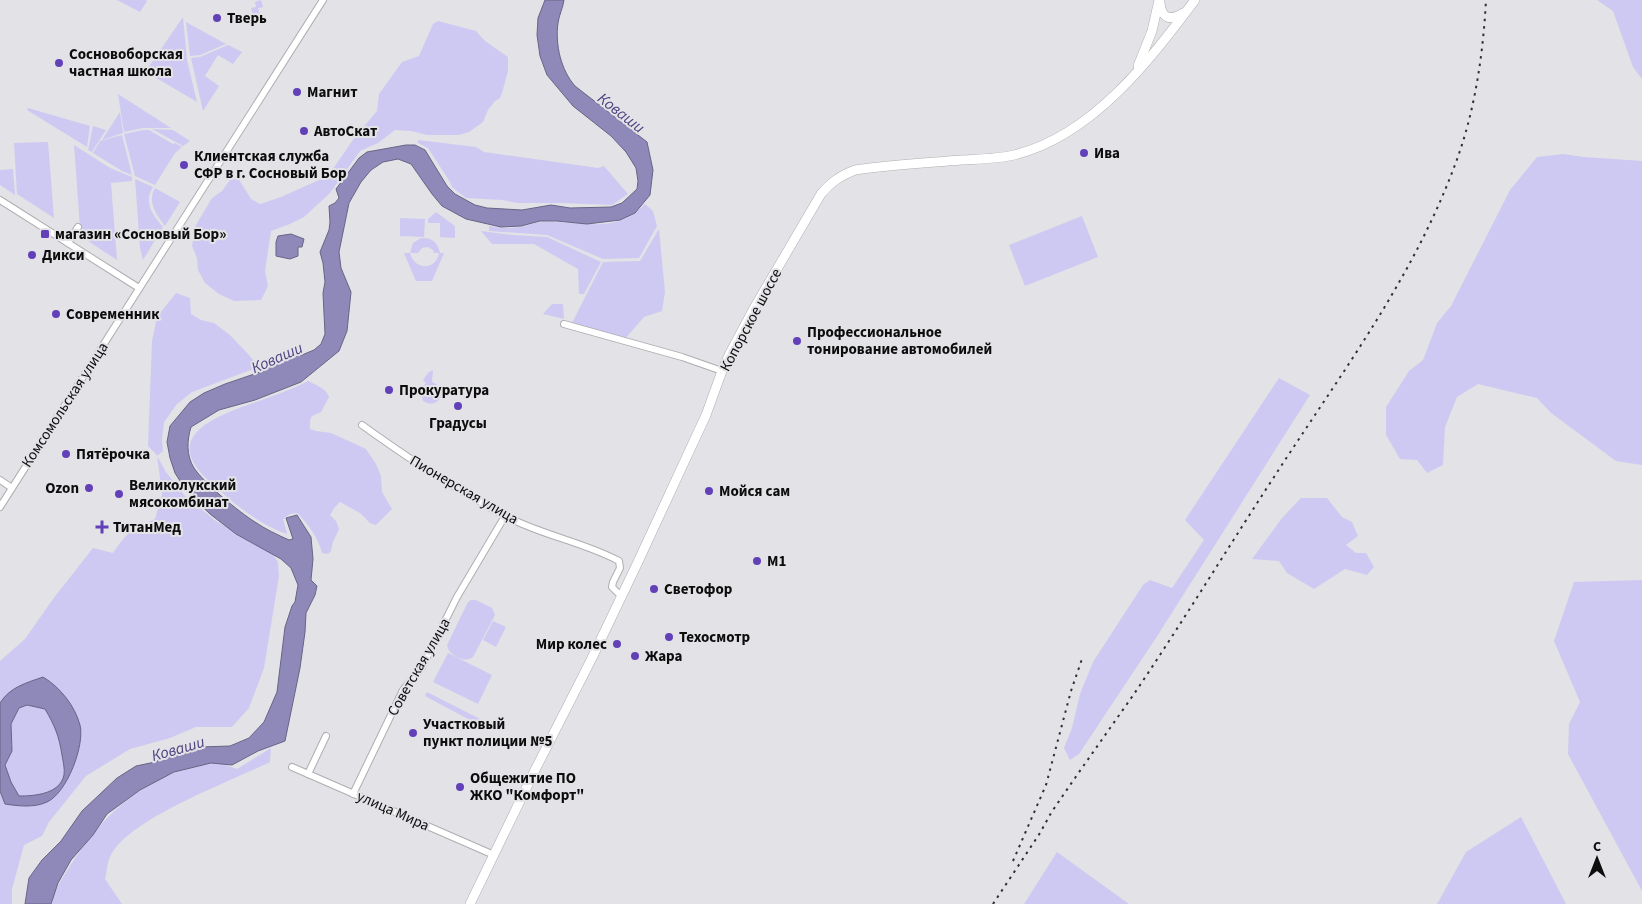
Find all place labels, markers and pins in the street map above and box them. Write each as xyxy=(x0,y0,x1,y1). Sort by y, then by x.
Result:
place label: Тверь xyxy=(227,8,267,29)
marker: Тверь xyxy=(211,12,223,24)
place label: Сосновоборская частная школа xyxy=(69,44,183,82)
marker: Сосновоборская частная школа xyxy=(53,57,65,69)
place label: Магнит xyxy=(307,82,358,103)
marker: Магнит xyxy=(291,86,303,98)
place label: АвтоСкат xyxy=(313,121,377,142)
marker: АвтоСкат xyxy=(298,125,310,137)
place label: Ива xyxy=(1094,143,1120,164)
place label: Клиентская служба СФР в г. Сосновый Бор xyxy=(194,146,347,184)
marker: Ива xyxy=(1078,147,1090,159)
marker: Клиентская служба СФР в г. Сосновый Бор xyxy=(178,159,190,171)
place label: магазин «Сосновый Бор» xyxy=(55,224,226,245)
marker: магазин «Сосновый Бор» xyxy=(39,228,51,240)
place label: Дикси xyxy=(42,245,85,266)
marker: Дикси xyxy=(26,249,38,261)
place label: Современник xyxy=(66,304,160,325)
marker: Современник xyxy=(50,308,62,320)
place label: Профессиональное тонирование автомобилей xyxy=(807,322,992,360)
marker: Профессиональное тонирование автомобилей xyxy=(791,335,803,347)
place label: Прокуратура xyxy=(399,380,489,401)
marker: Прокуратура xyxy=(383,384,395,396)
marker: Градусы xyxy=(452,400,464,412)
place label: Градусы xyxy=(429,413,487,434)
place label: Пятёрочка xyxy=(76,444,150,465)
marker: Пятёрочка xyxy=(60,448,72,460)
place label: Великолукский мясокомбинат xyxy=(129,475,236,513)
place label: Ozon xyxy=(45,478,79,499)
place label: Мойся сам xyxy=(719,481,790,502)
marker: Ozon xyxy=(83,482,95,494)
marker: Мойся сам xyxy=(703,485,715,497)
marker: Великолукский мясокомбинат xyxy=(113,488,125,500)
place label: ТитанМед xyxy=(113,517,181,538)
marker: ТитанМед xyxy=(95,520,109,534)
place label: М1 xyxy=(767,551,786,572)
marker: М1 xyxy=(751,555,763,567)
place label: Светофор xyxy=(664,579,733,600)
marker: Светофор xyxy=(648,583,660,595)
place label: Техосмотр xyxy=(679,627,751,648)
marker: Техосмотр xyxy=(663,631,675,643)
place label: Мир колес xyxy=(536,634,607,655)
marker: Мир колес xyxy=(611,638,623,650)
place label: Жара xyxy=(645,646,682,667)
marker: Жара xyxy=(629,650,641,662)
place label: Участковый пункт полиции №5 xyxy=(423,714,553,752)
marker: Участковый пункт полиции №5 xyxy=(407,727,419,739)
place label: Общежитие ПО ЖКО "Комфорт" xyxy=(470,768,584,806)
marker: Общежитие ПО ЖКО "Комфорт" xyxy=(454,781,466,793)

